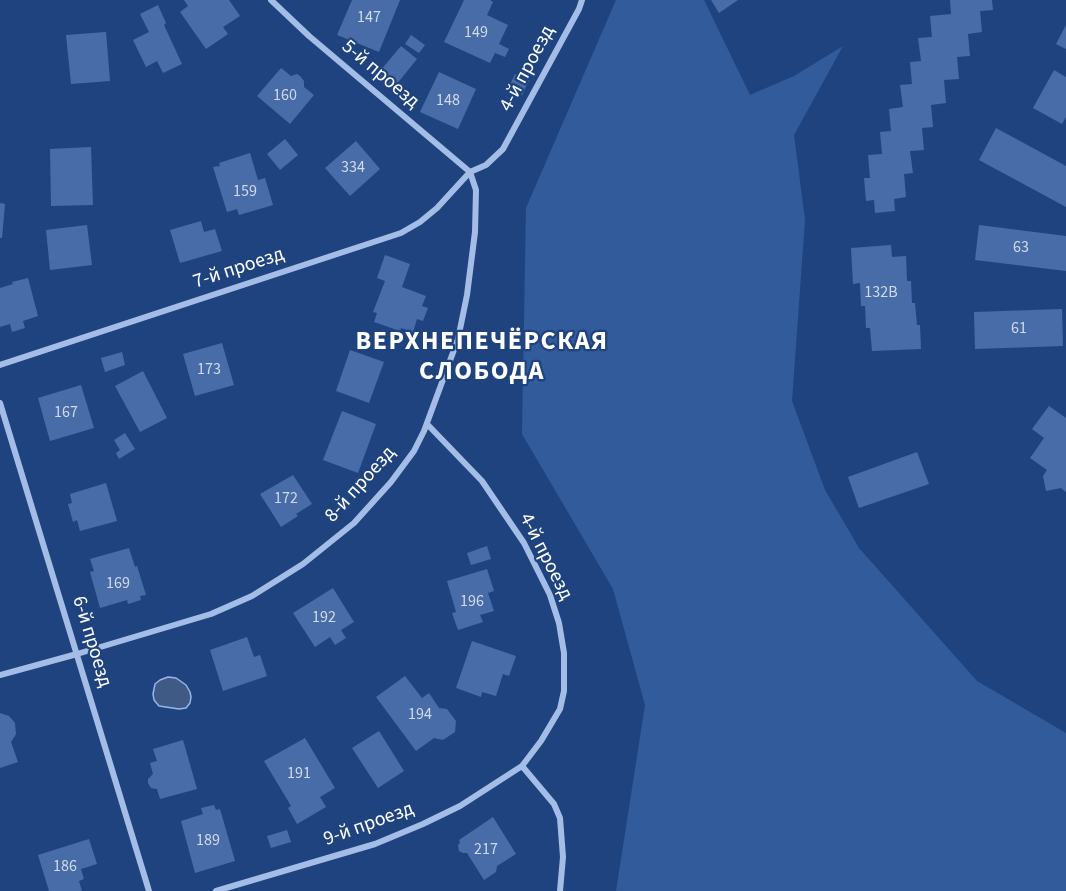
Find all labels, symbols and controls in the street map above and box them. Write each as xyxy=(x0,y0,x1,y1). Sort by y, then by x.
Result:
house number: 147 xyxy=(357,8,381,28)
street label: 4-й проезд xyxy=(495,22,561,116)
house number: 149 xyxy=(464,23,488,43)
street label: 5-й проезд xyxy=(336,36,424,114)
house number: 160 xyxy=(273,86,297,106)
house number: 148 xyxy=(436,91,460,111)
house number: 334 xyxy=(341,158,365,178)
house number: 159 xyxy=(233,182,257,202)
house number: 63 xyxy=(1013,238,1029,258)
street label: 7-й проезд xyxy=(191,243,287,295)
house number: 132В xyxy=(864,283,898,303)
house number: 61 xyxy=(1011,319,1027,339)
district label: ВЕРХНЕПЕЧЁРСКАЯ СЛОБОДА xyxy=(355,327,609,388)
house number: 173 xyxy=(197,360,221,380)
house number: 167 xyxy=(54,403,78,423)
street label: 8-й проезд xyxy=(321,442,401,528)
house number: 172 xyxy=(274,489,298,509)
street label: 4-й проезд xyxy=(513,510,577,604)
house number: 169 xyxy=(106,574,130,594)
house number: 196 xyxy=(460,592,484,612)
street label: 6-й проезд xyxy=(66,593,116,691)
house number: 192 xyxy=(312,608,336,628)
house number: 194 xyxy=(408,705,432,725)
house number: 191 xyxy=(287,764,311,784)
street label: 9-й проезд xyxy=(321,798,417,852)
house number: 189 xyxy=(196,831,220,851)
house number: 217 xyxy=(474,840,498,860)
house number: 186 xyxy=(53,857,77,877)

